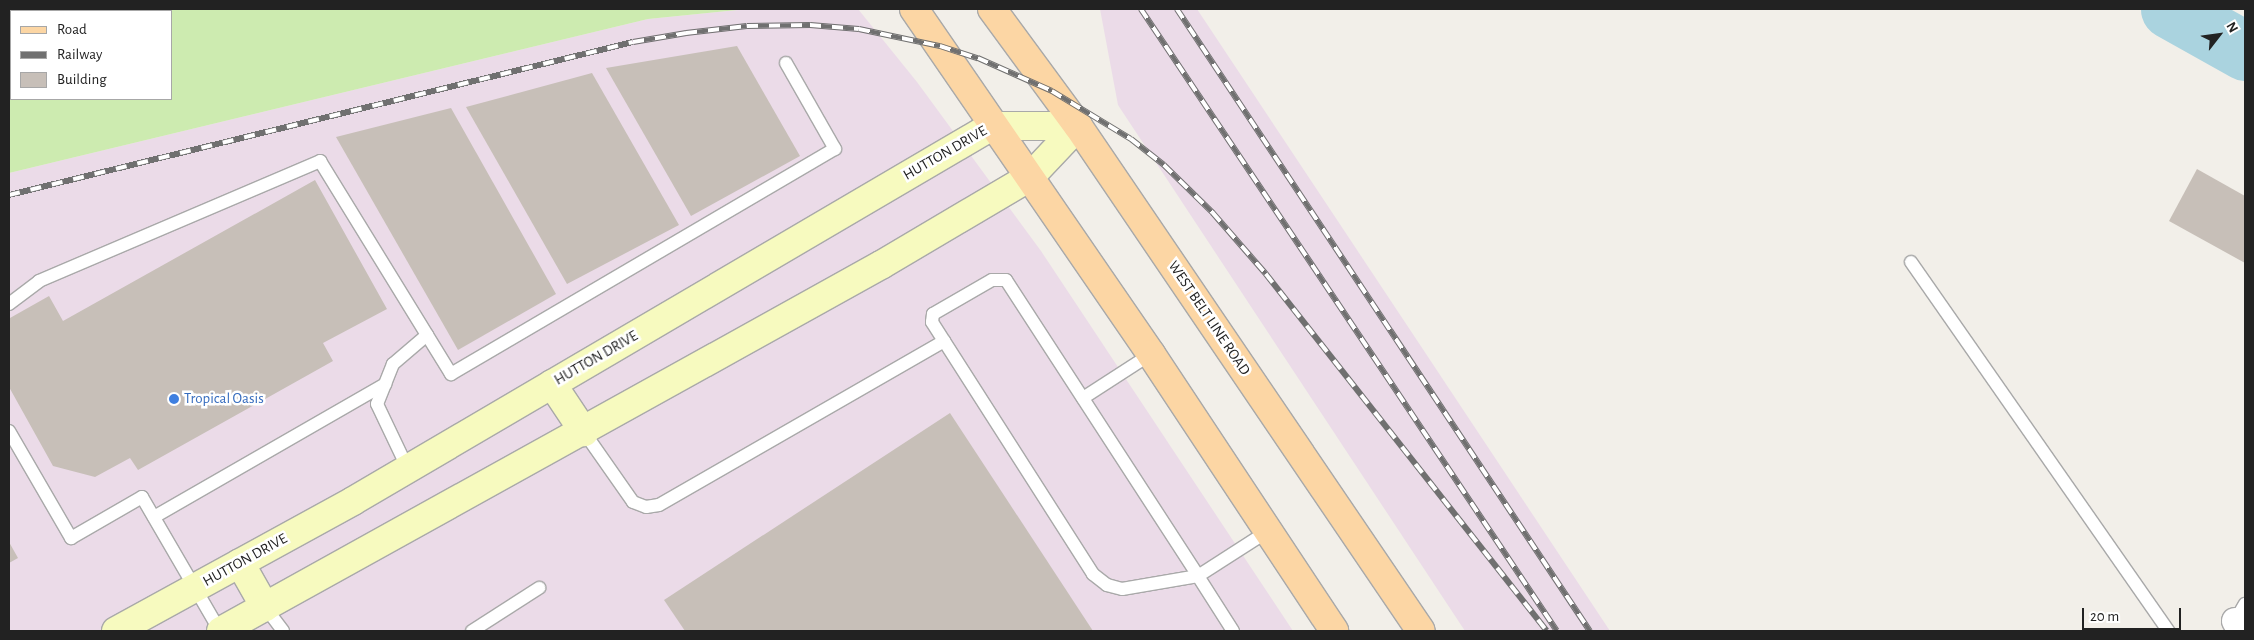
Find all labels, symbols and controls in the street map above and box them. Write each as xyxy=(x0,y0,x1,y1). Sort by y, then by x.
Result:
legend xyxy=(10,10,172,100)
north arrow xyxy=(2194,10,2244,60)
text: N xyxy=(2223,20,2240,35)
text: Road xyxy=(57,22,87,37)
text: Railway xyxy=(57,47,102,62)
text: Building xyxy=(57,72,107,87)
street label: HUTTON DRIVE xyxy=(900,122,990,184)
street label: WEST BELT LINE ROAD xyxy=(1164,257,1254,379)
street label: HUTTON DRIVE xyxy=(551,327,641,389)
place label: Tropical Oasis xyxy=(184,390,264,408)
marker: Tropical Oasis xyxy=(168,393,180,405)
street label: HUTTON DRIVE xyxy=(200,529,290,591)
scale bar xyxy=(2084,598,2183,630)
text: 20 m xyxy=(2090,609,2119,624)

